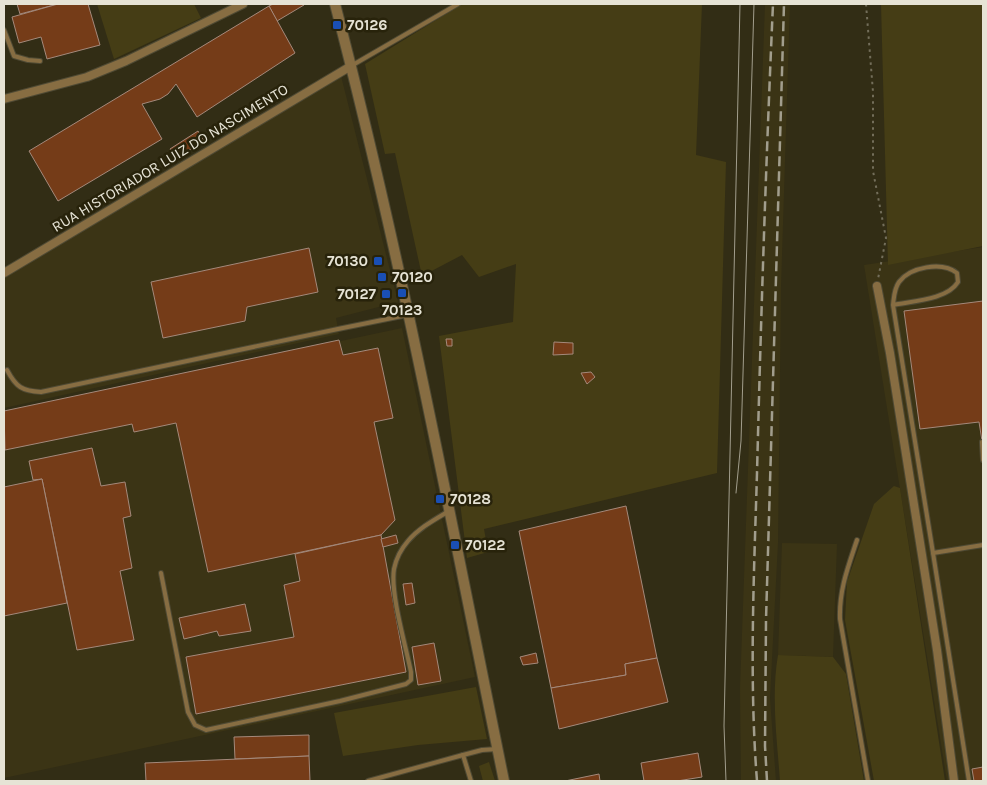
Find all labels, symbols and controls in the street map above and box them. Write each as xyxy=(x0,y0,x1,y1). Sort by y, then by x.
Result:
place label: 70126 xyxy=(347,16,387,34)
marker: 70126 xyxy=(331,19,343,31)
street label: RUA HISTORIADOR LUIZ DO NASCIMENTO xyxy=(49,80,291,236)
place label: 70130 xyxy=(327,252,368,270)
marker: 70130 xyxy=(372,255,384,267)
place label: 70120 xyxy=(392,268,433,286)
marker: 70120 xyxy=(376,271,388,283)
place label: 70127 xyxy=(337,285,377,303)
marker: 70123 xyxy=(396,287,408,299)
marker: 70127 xyxy=(380,288,392,300)
place label: 70123 xyxy=(382,301,422,319)
place label: 70128 xyxy=(450,490,491,508)
marker: 70128 xyxy=(434,493,446,505)
place label: 70122 xyxy=(465,536,505,554)
marker: 70122 xyxy=(449,539,461,551)

